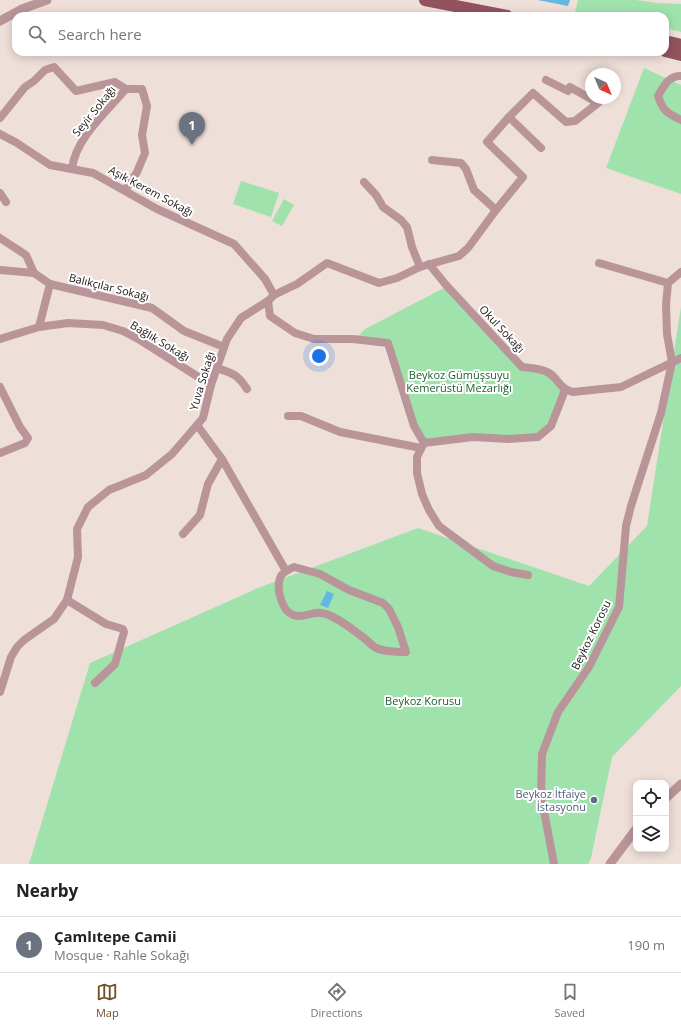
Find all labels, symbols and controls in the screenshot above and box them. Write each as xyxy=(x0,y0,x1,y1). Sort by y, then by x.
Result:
search box xyxy=(12,12,669,56)
icon: search xyxy=(26,23,48,45)
text: Search here xyxy=(58,24,142,44)
north arrow xyxy=(585,68,621,104)
street label: Seyir Sokağı xyxy=(69,82,119,139)
pin: 1 xyxy=(179,112,205,145)
street label: Aşık Kerem Sokağı xyxy=(106,162,196,219)
street label: Balıkçılar Sokağı xyxy=(67,269,151,304)
street label: Okul Sokağı xyxy=(476,302,528,356)
street label: Bağlık Sokağı xyxy=(128,317,193,364)
your location xyxy=(309,346,329,366)
street label: Yuva Sokağı xyxy=(185,350,218,412)
park label: Beykoz Gümüşsuyu Kemerüstü Mezarlığı xyxy=(406,367,512,395)
street label: Beykoz Korosu xyxy=(567,597,614,672)
park label: Beykoz Korusu xyxy=(385,693,461,708)
map controls xyxy=(633,780,669,852)
button: locate xyxy=(633,780,669,816)
place label: Beykoz İtfaiye İstasyonu xyxy=(516,786,586,814)
marker: Beykoz İtfaiye İstasyonu xyxy=(589,795,599,805)
button: layers xyxy=(633,816,669,852)
text: Nearby xyxy=(16,879,78,902)
text: Çamlıtepe Camii xyxy=(54,926,177,946)
text: 1 xyxy=(25,936,33,954)
text: 190 m xyxy=(627,936,665,954)
text: Mosque · Rahle Sokağı xyxy=(54,946,190,964)
tab: Map xyxy=(96,981,119,1020)
tab: Directions xyxy=(311,981,363,1020)
tab: Saved xyxy=(554,981,585,1020)

